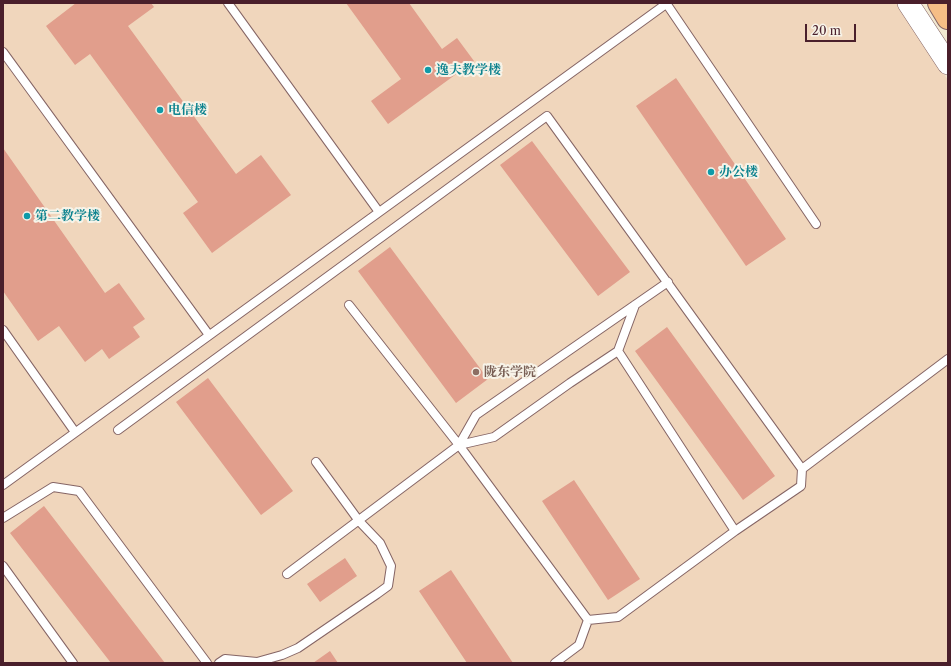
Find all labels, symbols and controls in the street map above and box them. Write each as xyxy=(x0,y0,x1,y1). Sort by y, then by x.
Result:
scale bar xyxy=(807,16,858,42)
text: 20 m xyxy=(812,23,841,38)
place label: 逸夫教学楼 xyxy=(436,62,501,78)
marker: 逸夫教学楼 xyxy=(423,65,433,75)
place label: 电信楼 xyxy=(168,102,207,118)
marker: 电信楼 xyxy=(155,105,165,115)
place label: 办公楼 xyxy=(719,164,758,180)
marker: 办公楼 xyxy=(706,167,716,177)
place label: 第二教学楼 xyxy=(35,208,100,224)
marker: 第二教学楼 xyxy=(22,211,32,221)
place label: 陇东学院 xyxy=(484,364,536,380)
marker: 陇东学院 xyxy=(471,367,481,377)

